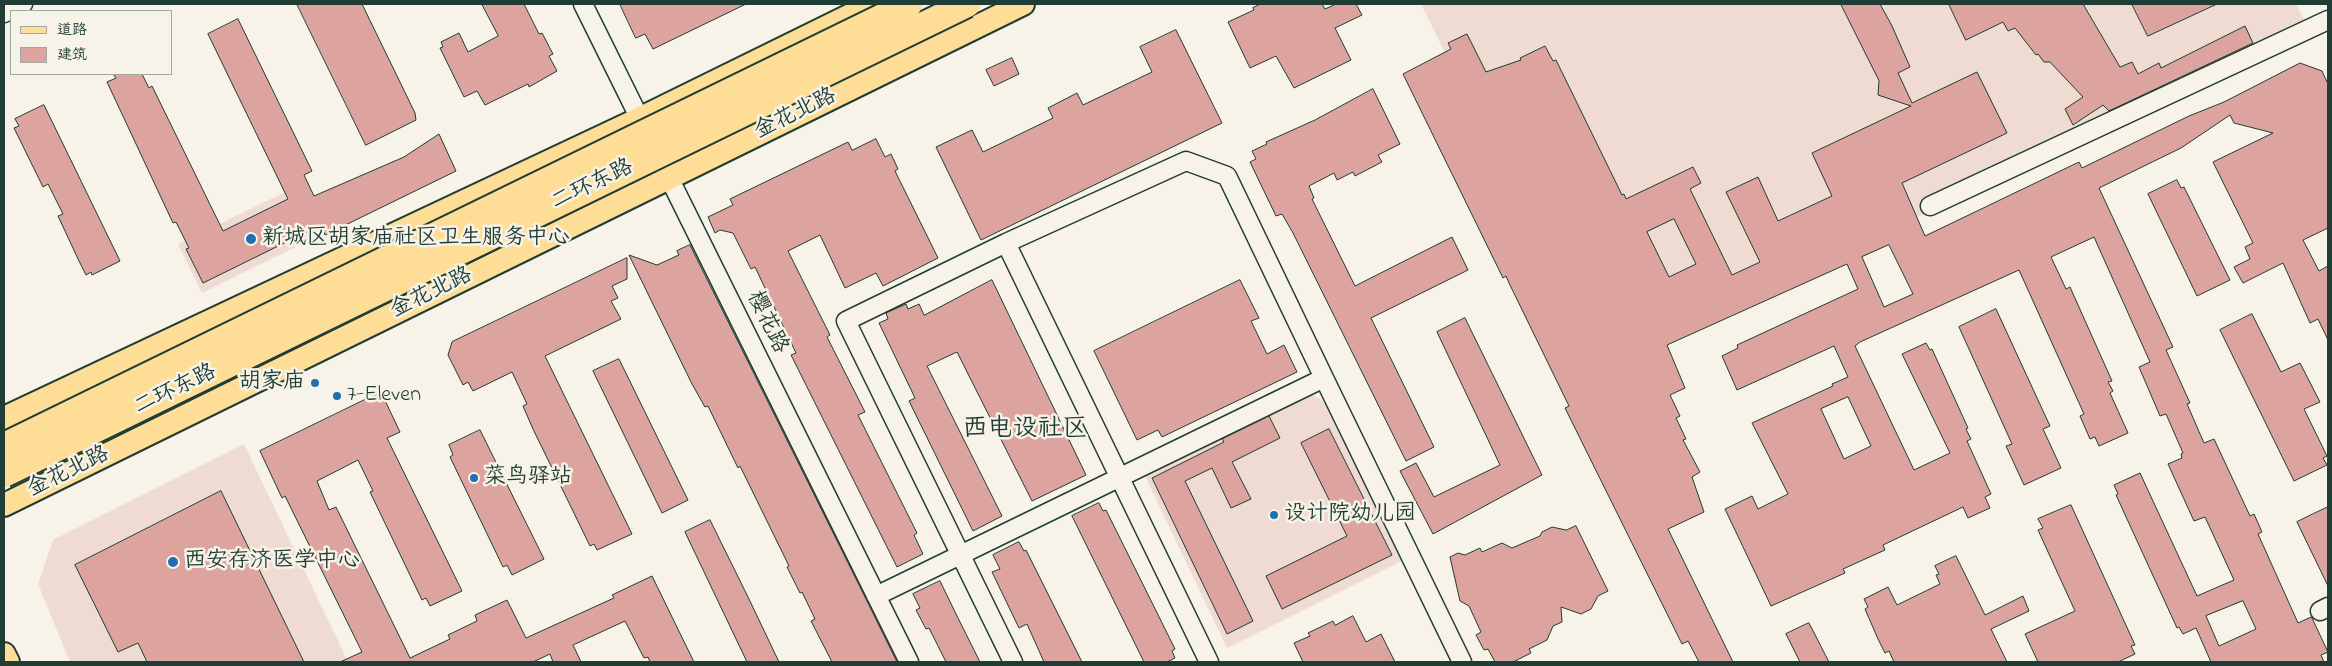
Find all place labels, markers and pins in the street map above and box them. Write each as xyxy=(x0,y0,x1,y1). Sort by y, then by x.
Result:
place label: 新城区胡家庙社区卫生服务中心 xyxy=(262,226,570,252)
marker: 新城区胡家庙社区卫生服务中心 xyxy=(244,232,258,246)
place label: 胡家庙 xyxy=(239,370,305,396)
marker: 胡家庙 xyxy=(309,377,321,389)
place label: 7-Eleven xyxy=(347,383,421,409)
marker: 7-Eleven xyxy=(331,390,343,402)
place label: 菜鸟驿站 xyxy=(484,465,572,491)
marker: 菜鸟驿站 xyxy=(468,472,480,484)
place label: 设计院幼儿园 xyxy=(1284,502,1416,528)
marker: 设计院幼儿园 xyxy=(1268,509,1280,521)
place label: 西安存济医学中心 xyxy=(184,549,360,575)
marker: 西安存济医学中心 xyxy=(166,555,180,569)

